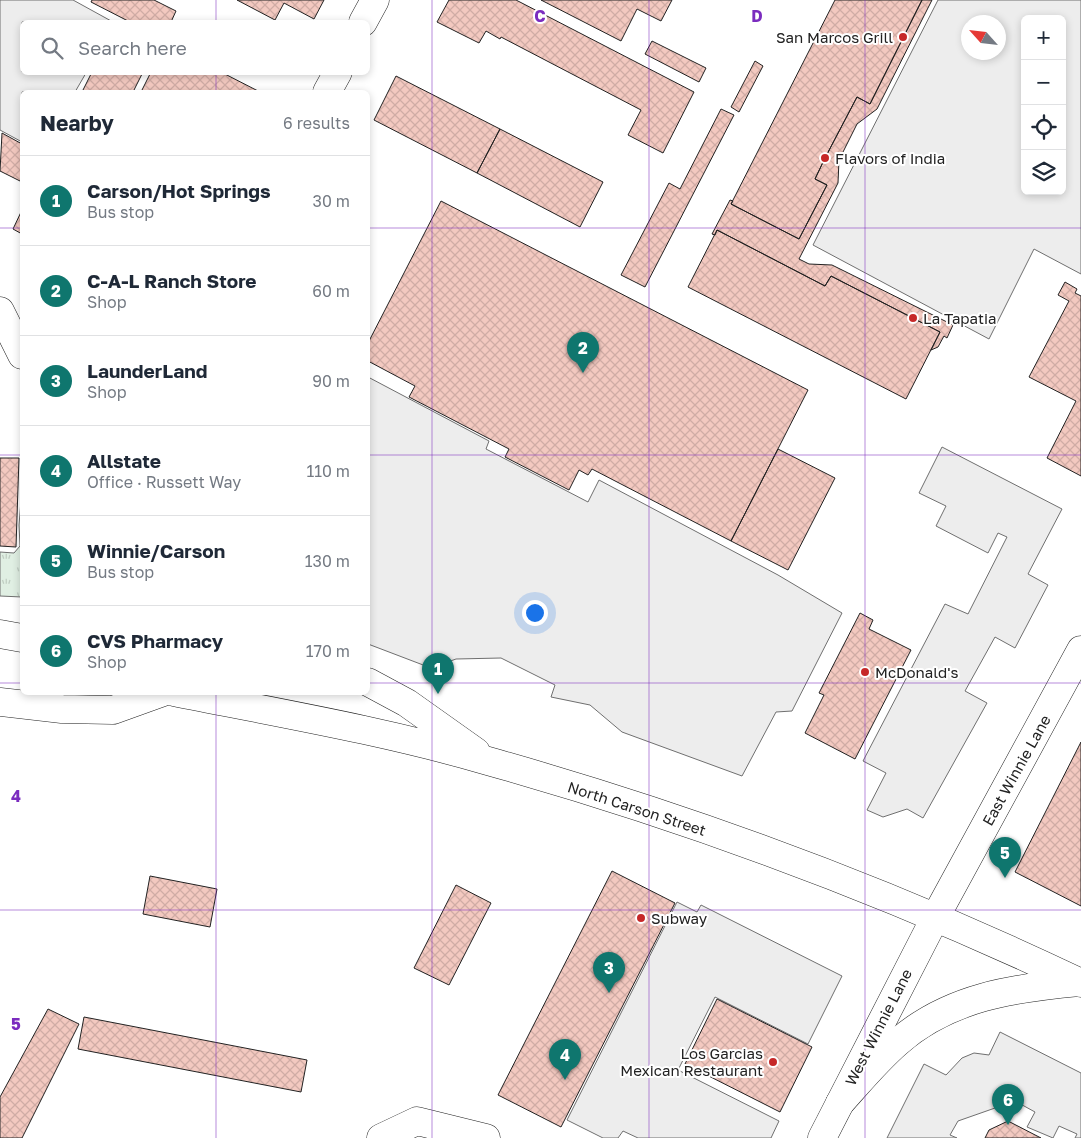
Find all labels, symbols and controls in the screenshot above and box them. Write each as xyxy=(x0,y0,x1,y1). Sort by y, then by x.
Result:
text: C xyxy=(534,6,546,26)
text: D xyxy=(751,6,763,26)
north arrow xyxy=(961,15,1006,60)
map controls xyxy=(1021,15,1066,195)
button: + xyxy=(1021,15,1066,60)
search box xyxy=(20,20,370,75)
place label: San Marcos Grill xyxy=(776,28,893,46)
marker: San Marcos Grill xyxy=(897,31,909,43)
icon: search xyxy=(38,34,66,62)
text: Search here xyxy=(78,36,187,59)
button: − xyxy=(1021,60,1066,105)
button: locate xyxy=(1021,105,1066,150)
text: Nearby xyxy=(40,110,114,136)
text: 6 results xyxy=(283,113,350,133)
place label: Flavors of India xyxy=(835,149,945,167)
button: layers xyxy=(1021,150,1066,195)
marker: Flavors of India xyxy=(819,152,831,164)
text: Carson/Hot Springs xyxy=(87,179,271,202)
text: 1 xyxy=(52,191,60,211)
text: 30 m xyxy=(313,191,350,211)
text: Bus stop xyxy=(87,202,154,222)
text: C-A-L Ranch Store xyxy=(87,269,256,292)
text: 2 xyxy=(51,281,61,301)
text: 60 m xyxy=(312,281,350,301)
text: Shop xyxy=(87,292,127,312)
place label: La Tapatia xyxy=(923,309,996,327)
marker: La Tapatia xyxy=(907,312,919,324)
pin: 2 xyxy=(567,332,599,373)
text: LaunderLand xyxy=(87,359,207,382)
text: 3 xyxy=(51,371,61,391)
text: 90 m xyxy=(312,371,350,391)
text: Shop xyxy=(87,382,127,402)
text: Allstate xyxy=(87,449,161,472)
text: 4 xyxy=(51,461,61,481)
text: 110 m xyxy=(306,461,350,481)
text: Office · Russett Way xyxy=(87,472,241,492)
text: Winnie/Carson xyxy=(87,539,225,562)
text: 5 xyxy=(51,551,61,571)
text: 130 m xyxy=(305,551,350,571)
text: Bus stop xyxy=(87,562,154,582)
your location xyxy=(522,600,548,626)
text: CVS Pharmacy xyxy=(87,629,223,652)
text: 6 xyxy=(51,641,61,661)
text: 170 m xyxy=(306,641,350,661)
text: Shop xyxy=(87,652,127,672)
pin: 1 xyxy=(422,653,454,694)
place label: McDonald's xyxy=(875,663,958,681)
marker: McDonald's xyxy=(859,666,871,678)
street label: East Winnie Lane xyxy=(978,711,1054,828)
street label: North Carson Street xyxy=(566,777,708,839)
text: 4 xyxy=(11,786,21,806)
pin: 5 xyxy=(989,837,1021,878)
place label: Subway xyxy=(651,909,708,927)
marker: Subway xyxy=(635,912,647,924)
pin: 3 xyxy=(593,952,625,993)
street label: West Winnie Lane xyxy=(841,965,915,1088)
text: 5 xyxy=(11,1014,21,1034)
pin: 4 xyxy=(549,1039,581,1080)
place label: Los Garcias Mexican Restaurant xyxy=(620,1044,763,1079)
marker: Los Garcias Mexican Restaurant xyxy=(767,1056,779,1068)
pin: 6 xyxy=(992,1084,1024,1125)

